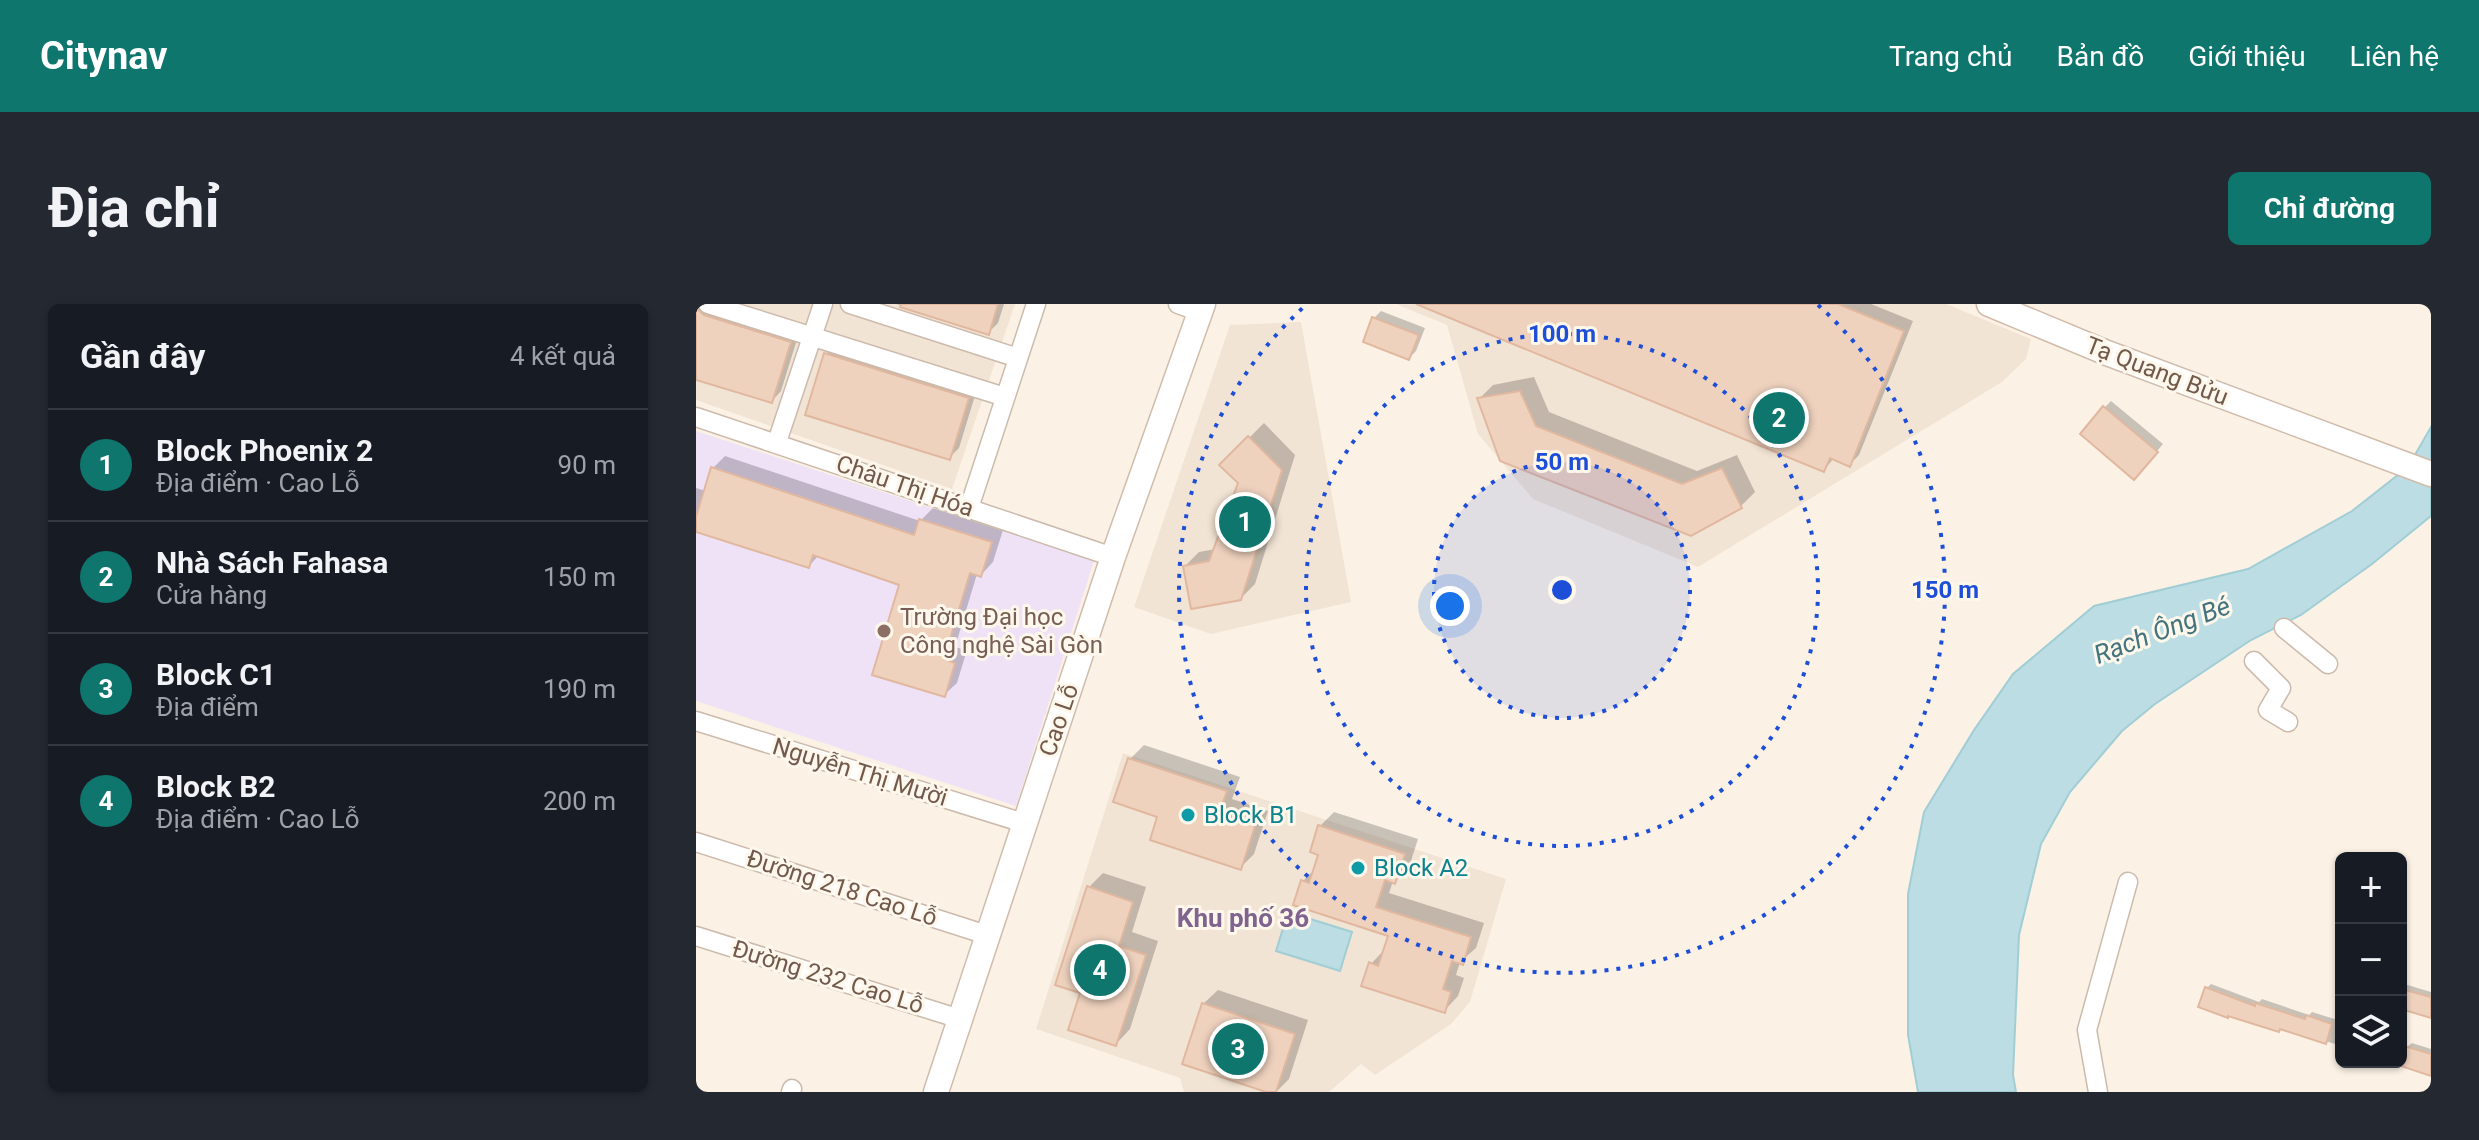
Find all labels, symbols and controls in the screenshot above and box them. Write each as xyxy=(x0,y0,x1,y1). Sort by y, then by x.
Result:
text: Citynav xyxy=(40,34,168,78)
text: Trang chủ xyxy=(1889,40,2012,73)
text: Bản đồ xyxy=(2056,40,2144,73)
text: Giới thiệu xyxy=(2188,40,2306,73)
text: Liên hệ xyxy=(2350,40,2439,73)
button: Chỉ đường xyxy=(2228,172,2431,245)
text: Địa chỉ xyxy=(48,175,220,241)
text: 100 m xyxy=(1528,320,1596,348)
street label: Tạ Quang Bửu xyxy=(2082,331,2232,411)
text: Gần đây xyxy=(80,336,205,376)
text: 4 kết quả xyxy=(510,341,616,371)
pin: 2 xyxy=(1753,388,1805,448)
text: Block Phoenix 2 xyxy=(156,433,373,468)
text: 50 m xyxy=(1535,448,1589,476)
street label: Châu Thị Hóa xyxy=(832,449,978,523)
text: 1 xyxy=(99,450,113,480)
text: 90 m xyxy=(558,450,616,480)
text: Địa điểm · Cao Lỗ xyxy=(156,468,360,498)
pin: 1 xyxy=(1219,492,1271,552)
text: Nhà Sách Fahasa xyxy=(156,545,388,580)
text: 2 xyxy=(99,562,113,592)
text: 150 m xyxy=(543,562,616,592)
centre of rings xyxy=(1548,576,1576,604)
text: 150 m xyxy=(1911,576,1979,604)
text: Cửa hàng xyxy=(156,580,267,610)
your location xyxy=(1430,586,1470,626)
water label: Rạch Ông Bé xyxy=(2090,590,2234,670)
place label: Trường Đại học Công nghệ Sài Gòn xyxy=(900,603,1103,659)
marker: Trường Đại học Công nghệ Sài Gòn xyxy=(875,622,893,640)
text: Block C1 xyxy=(156,657,276,692)
text: 3 xyxy=(99,674,113,704)
text: 190 m xyxy=(543,674,616,704)
street label: Cao Lỗ xyxy=(1034,680,1084,760)
text: Địa điểm xyxy=(156,692,259,722)
street label: Nguyễn Thị Mười xyxy=(769,732,951,812)
text: Block B2 xyxy=(156,769,276,804)
text: 4 xyxy=(99,786,113,816)
text: 200 m xyxy=(543,786,616,816)
place label: Block B1 xyxy=(1204,801,1298,829)
text: Địa điểm · Cao Lỗ xyxy=(156,804,360,834)
marker: Block B1 xyxy=(1179,806,1197,824)
street label: Đường 218 Cao Lỗ xyxy=(743,844,941,932)
map controls xyxy=(2335,852,2407,1068)
button: + xyxy=(2335,852,2407,924)
place label: Block A2 xyxy=(1374,854,1468,882)
marker: Block A2 xyxy=(1349,859,1367,877)
district label: Khu phố 36 xyxy=(1177,903,1309,933)
button: − xyxy=(2335,924,2407,996)
street label: Đường 232 Cao Lỗ xyxy=(729,935,927,1019)
pin: 4 xyxy=(1074,940,1126,1000)
button: layers xyxy=(2335,996,2407,1068)
pin: 3 xyxy=(1212,1019,1264,1079)

